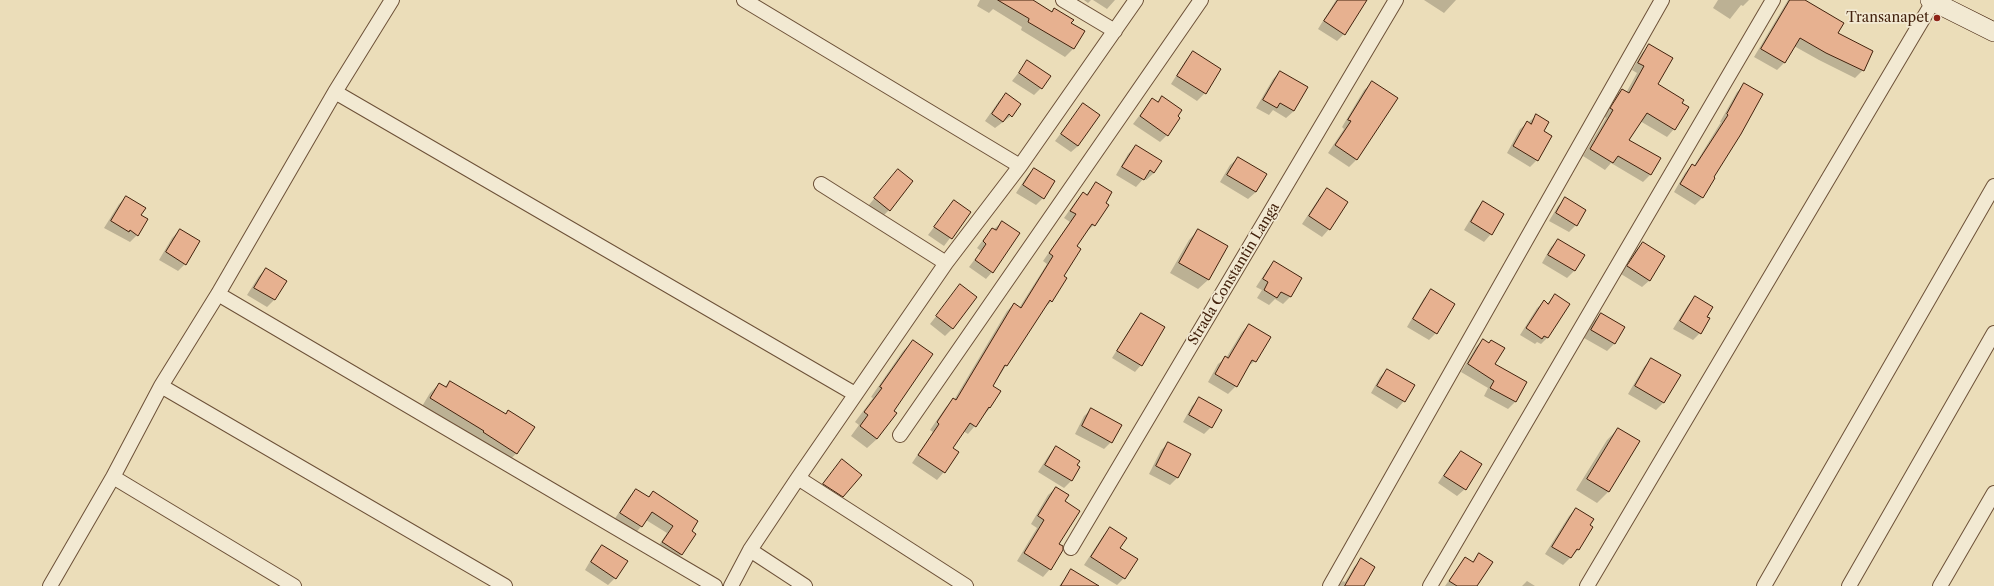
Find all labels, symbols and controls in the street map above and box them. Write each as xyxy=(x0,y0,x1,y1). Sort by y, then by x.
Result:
place label: Transanapet xyxy=(1846,10,1929,26)
marker: Transanapet xyxy=(1932,13,1942,23)
street label: Strada Constantin Langa xyxy=(1185,200,1283,348)

